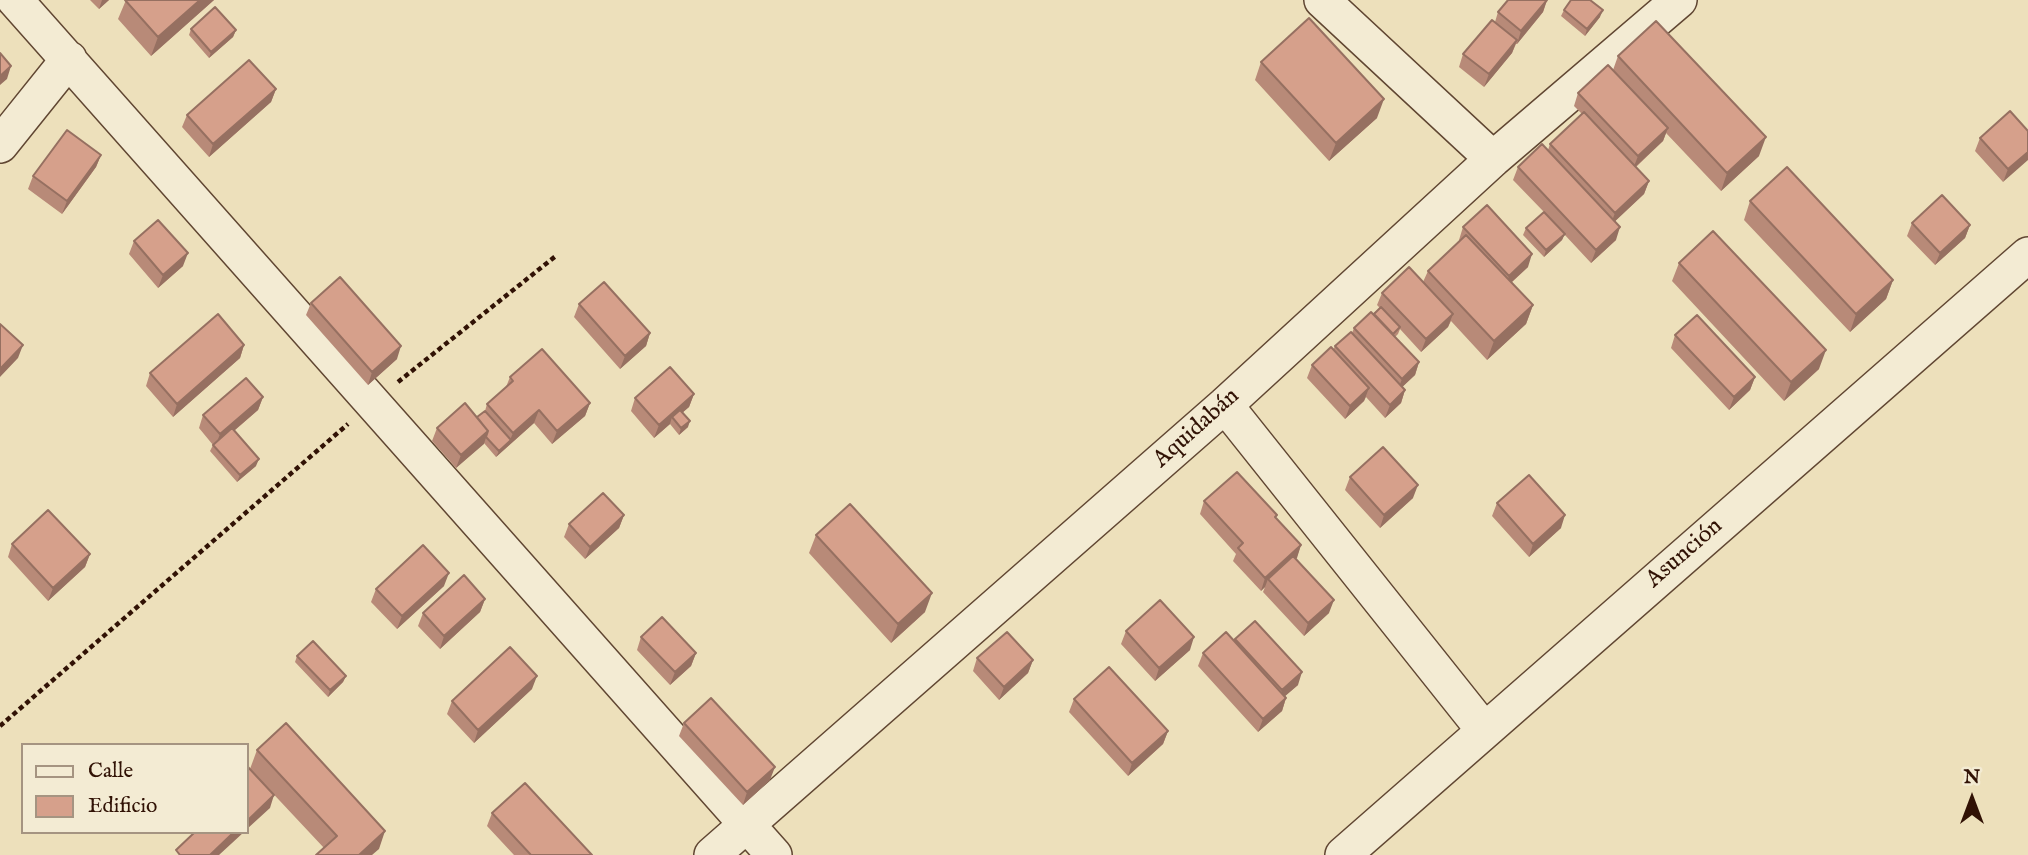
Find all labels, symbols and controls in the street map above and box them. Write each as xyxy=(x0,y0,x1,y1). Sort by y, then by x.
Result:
street label: Aquidabán xyxy=(1148,383,1246,475)
street label: Asunción xyxy=(1641,513,1729,595)
legend xyxy=(21,743,248,834)
text: Calle xyxy=(88,758,133,785)
north arrow xyxy=(1937,764,2007,834)
text: N xyxy=(1964,766,1980,790)
text: Edificio xyxy=(88,793,157,820)

